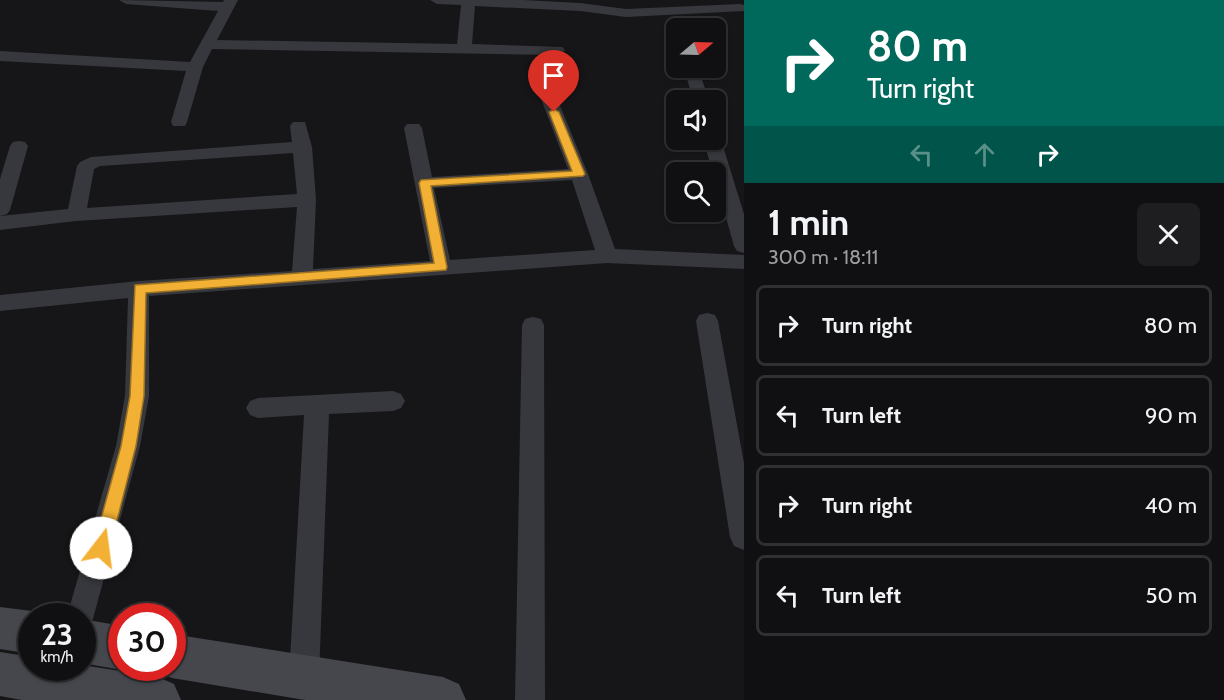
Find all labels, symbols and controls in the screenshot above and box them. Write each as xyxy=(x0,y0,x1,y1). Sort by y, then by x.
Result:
north arrow xyxy=(666,18,726,78)
map controls xyxy=(666,18,726,222)
text: 80 m xyxy=(867,20,968,72)
icon: right xyxy=(768,24,846,102)
pin xyxy=(528,50,579,112)
icon: arrive xyxy=(537,59,570,92)
text: Turn right xyxy=(867,72,974,105)
button: sound xyxy=(666,90,726,150)
icon: left xyxy=(905,138,938,171)
icon: ahead xyxy=(968,138,1001,171)
icon: right xyxy=(1031,138,1064,171)
button: search xyxy=(666,162,726,222)
text: 1 min xyxy=(768,200,849,244)
button: close xyxy=(1137,203,1200,266)
text: 300 m · 18:11 xyxy=(768,245,878,269)
icon: right xyxy=(771,309,804,342)
text: Turn right xyxy=(822,312,912,339)
text: 80 m xyxy=(1144,312,1197,339)
icon: left xyxy=(771,399,804,432)
text: Turn left xyxy=(822,402,901,429)
text: 90 m xyxy=(1145,402,1197,429)
icon: right xyxy=(771,489,804,522)
text: Turn right xyxy=(822,492,912,519)
text: 40 m xyxy=(1145,492,1197,519)
position arrow xyxy=(69,516,133,580)
icon: left xyxy=(771,579,804,612)
text: Turn left xyxy=(822,582,901,609)
text: 50 m xyxy=(1145,582,1197,609)
speed limit sign: 30 xyxy=(108,603,186,681)
text: 23 xyxy=(41,616,73,653)
text: km/h xyxy=(41,648,73,666)

